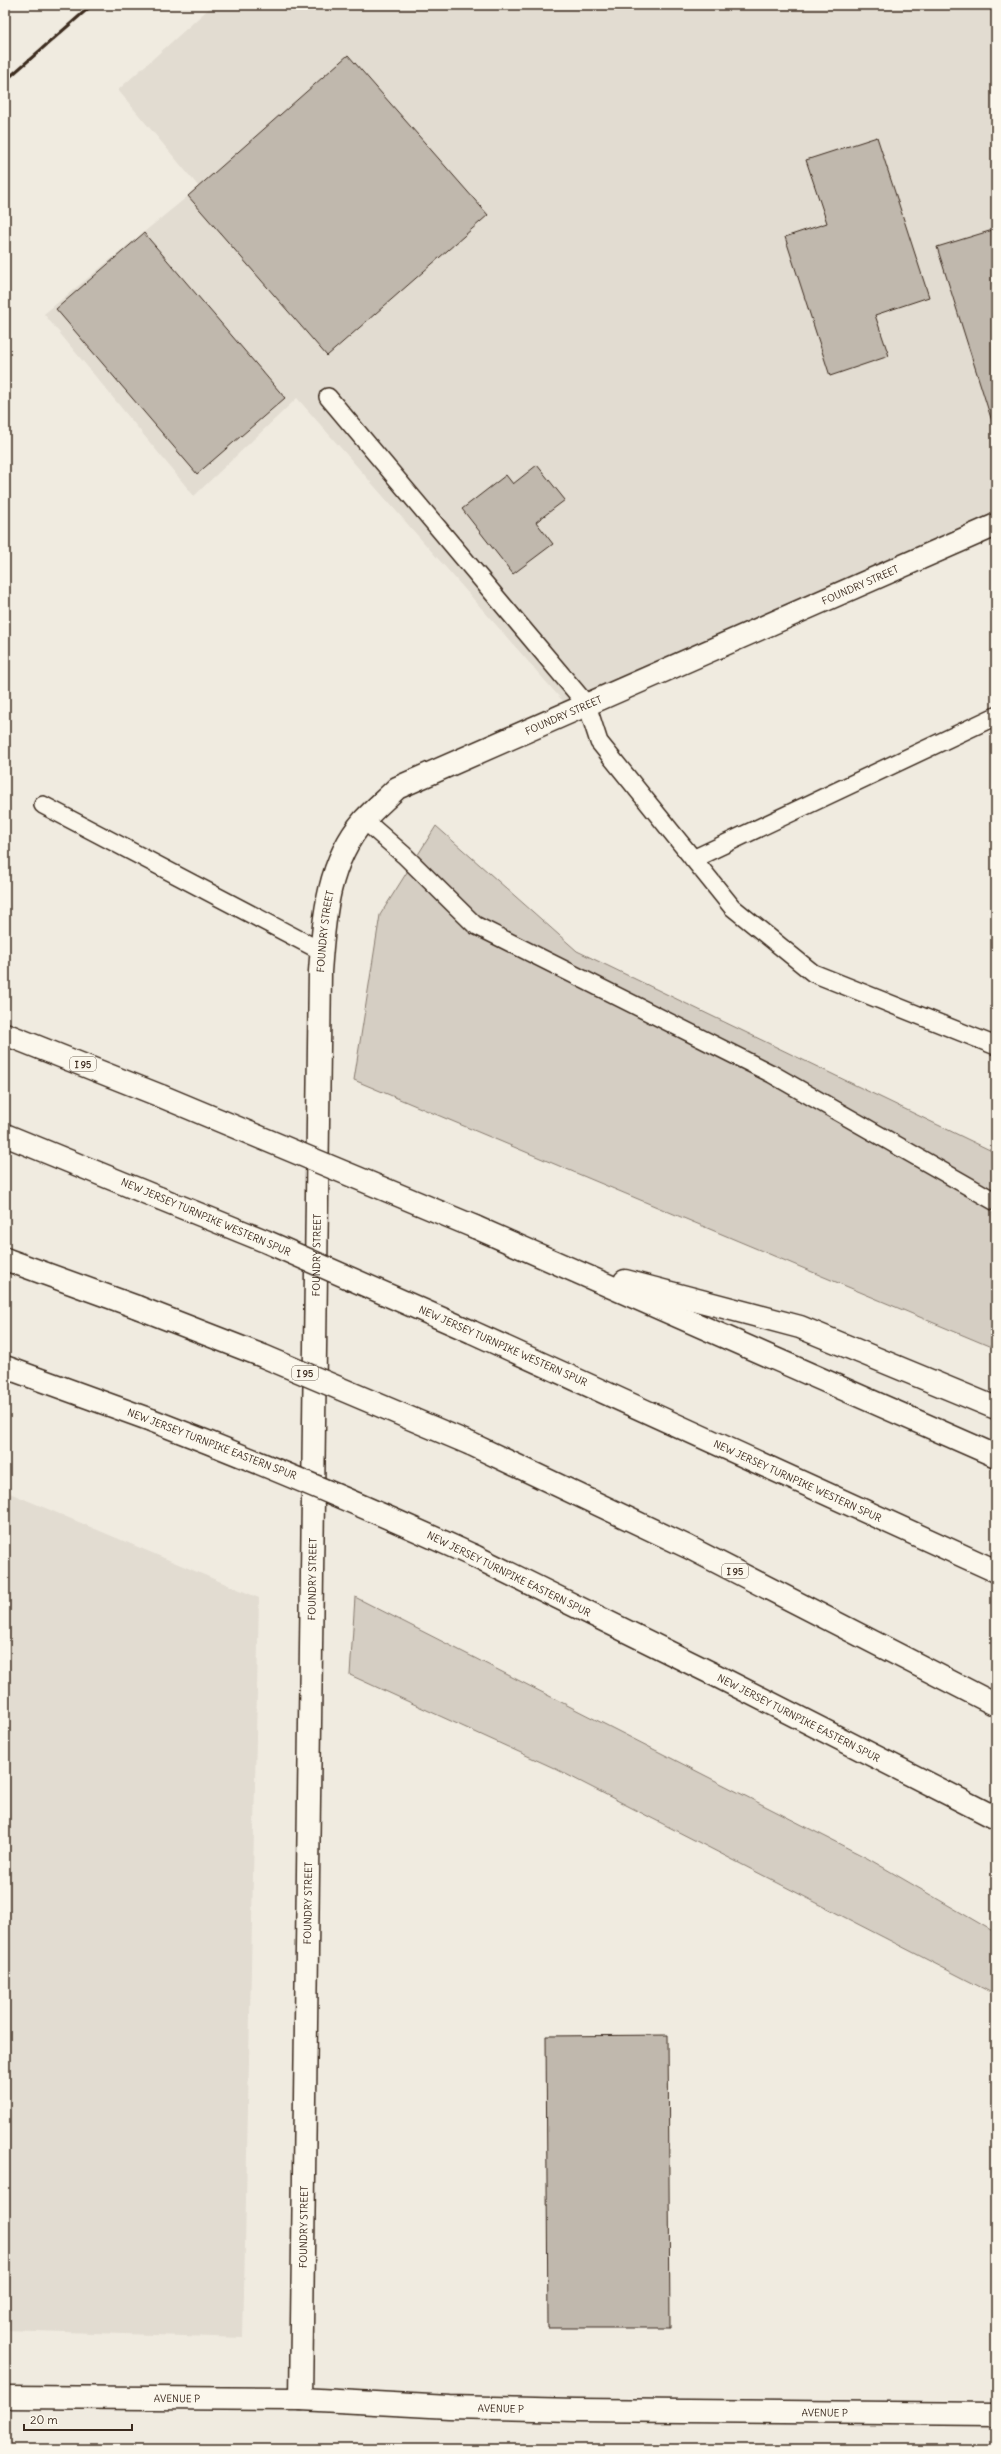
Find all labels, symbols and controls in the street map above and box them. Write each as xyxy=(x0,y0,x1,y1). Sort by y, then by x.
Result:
street label: FOUNDRY STREET xyxy=(820,562,900,607)
street label: FOUNDRY STREET xyxy=(523,692,604,738)
street label: FOUNDRY STREET xyxy=(313,889,336,973)
road number: I 95 xyxy=(70,1057,96,1071)
street label: NEW JERSEY TURNPIKE WESTERN SPUR xyxy=(119,1175,293,1259)
street label: FOUNDRY STREET xyxy=(309,1214,323,1296)
street label: NEW JERSEY TURNPIKE WESTERN SPUR xyxy=(417,1303,590,1389)
road number: I 95 xyxy=(292,1366,318,1380)
street label: NEW JERSEY TURNPIKE EASTERN SPUR xyxy=(125,1406,299,1483)
street label: NEW JERSEY TURNPIKE WESTERN SPUR xyxy=(712,1437,884,1525)
street label: NEW JERSEY TURNPIKE EASTERN SPUR xyxy=(425,1529,594,1620)
street label: FOUNDRY STREET xyxy=(305,1538,319,1620)
road number: I 95 xyxy=(722,1564,748,1578)
street label: NEW JERSEY TURNPIKE EASTERN SPUR xyxy=(715,1671,883,1765)
street label: FOUNDRY STREET xyxy=(301,1862,315,1944)
street label: FOUNDRY STREET xyxy=(296,2186,310,2268)
street label: AVENUE P xyxy=(154,2392,200,2405)
street label: AVENUE P xyxy=(477,2401,524,2415)
scale bar xyxy=(24,2406,132,2432)
street label: AVENUE P xyxy=(802,2406,848,2419)
text: 20 m xyxy=(30,2412,58,2427)

